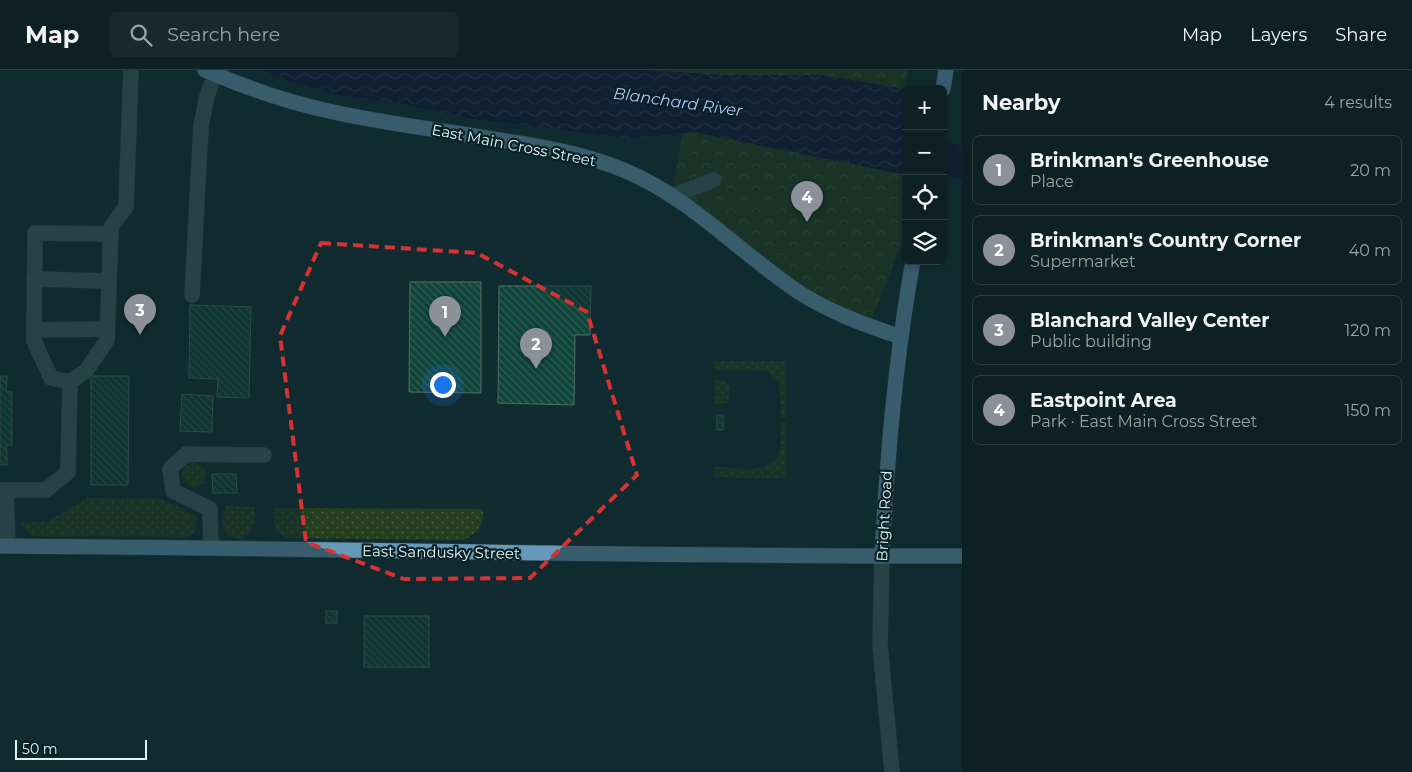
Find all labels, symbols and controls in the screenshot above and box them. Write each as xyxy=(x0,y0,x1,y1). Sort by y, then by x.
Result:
search box xyxy=(109,12,459,57)
text: Map xyxy=(25,20,79,49)
icon: search xyxy=(127,21,155,49)
text: Search here xyxy=(167,23,280,46)
text: Map xyxy=(1182,24,1222,46)
text: Layers xyxy=(1250,24,1307,46)
text: Share xyxy=(1335,24,1387,46)
water label: Blanchard River xyxy=(612,84,744,121)
map controls xyxy=(902,85,947,265)
button: + xyxy=(902,85,947,130)
text: Nearby xyxy=(982,90,1061,115)
text: 4 results xyxy=(1324,93,1392,112)
street label: East Main Cross Street xyxy=(430,120,598,170)
button: − xyxy=(902,130,947,175)
text: Brinkman's Greenhouse xyxy=(1030,149,1269,172)
text: 1 xyxy=(996,161,1002,180)
text: 20 m xyxy=(1350,161,1391,180)
text: Place xyxy=(1030,172,1074,191)
button: locate xyxy=(902,175,947,220)
pin: 4 xyxy=(791,181,823,222)
button: layers xyxy=(902,220,947,265)
text: Brinkman's Country Corner xyxy=(1030,229,1301,252)
text: 2 xyxy=(994,241,1004,260)
text: 40 m xyxy=(1349,241,1391,260)
text: Supermarket xyxy=(1030,252,1136,271)
pin: 3 xyxy=(124,294,156,335)
pin: 1 xyxy=(429,296,461,337)
text: Blanchard Valley Center xyxy=(1030,309,1269,332)
text: 3 xyxy=(994,321,1004,340)
text: 120 m xyxy=(1344,321,1391,340)
pin: 2 xyxy=(520,328,552,369)
text: Public building xyxy=(1030,332,1152,351)
your location xyxy=(430,372,456,398)
text: Eastpoint Area xyxy=(1030,389,1177,412)
text: 4 xyxy=(993,401,1005,420)
text: 150 m xyxy=(1344,401,1391,420)
text: Park · East Main Cross Street xyxy=(1030,412,1257,431)
street label: Bright Road xyxy=(872,470,896,562)
street label: East Sandusky Street xyxy=(362,541,520,563)
scale bar xyxy=(15,737,148,760)
text: 50 m xyxy=(22,740,58,758)

